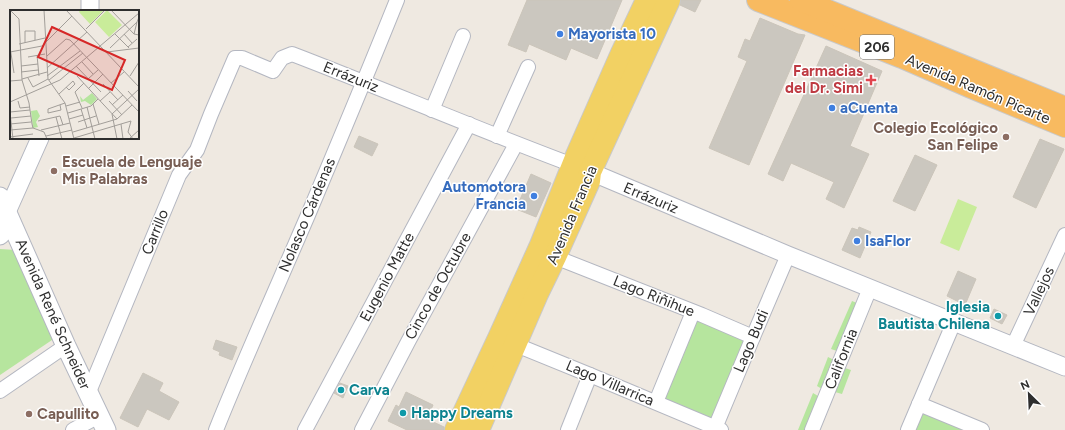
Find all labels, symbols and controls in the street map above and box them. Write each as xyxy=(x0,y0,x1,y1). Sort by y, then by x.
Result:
inset map xyxy=(10,10,139,139)
place label: Mayorista 10 xyxy=(568,25,656,43)
marker: Mayorista 10 xyxy=(555,29,565,39)
road number: 206 xyxy=(860,35,894,59)
street label: Avenida Ramón Picarte xyxy=(903,50,1053,128)
street label: Errázuriz xyxy=(321,58,381,96)
place label: Farmacias del Dr. Simi xyxy=(785,62,863,97)
marker: Farmacias del Dr. Simi xyxy=(866,75,876,85)
place label: aCuenta xyxy=(840,99,898,117)
marker: aCuenta xyxy=(827,103,837,113)
place label: Colegio Ecológico San Felipe xyxy=(873,119,999,154)
marker: Colegio Ecológico San Felipe xyxy=(1001,132,1011,142)
place label: Escuela de Lenguaje Mis Palabras xyxy=(62,153,203,188)
street label: Nolasco Cárdenas xyxy=(275,155,339,275)
street label: Avenida Francia xyxy=(543,163,601,267)
marker: Escuela de Lenguaje Mis Palabras xyxy=(49,166,59,176)
place label: Automotora Francia xyxy=(442,178,526,213)
street label: Errázuriz xyxy=(621,178,681,218)
marker: Automotora Francia xyxy=(529,191,539,201)
street label: Carrillo xyxy=(138,206,172,257)
street label: Eugenio Matte xyxy=(356,229,418,325)
street label: Cinco de Octubre xyxy=(401,229,475,343)
place label: IsaFlor xyxy=(865,232,911,250)
street label: Avenida René Schneider xyxy=(12,236,94,392)
marker: IsaFlor xyxy=(852,236,862,246)
street label: Vallejos xyxy=(1020,264,1058,318)
street label: Lago Riñihue xyxy=(611,271,697,321)
place label: Iglesia Bautista Chilena xyxy=(878,298,990,333)
street label: Lago Budi xyxy=(730,307,772,375)
marker: Iglesia Bautista Chilena xyxy=(993,311,1003,321)
street label: California xyxy=(821,326,861,392)
street label: Lago Villarrica xyxy=(563,356,657,410)
north arrow xyxy=(1009,374,1049,414)
text: N xyxy=(1019,378,1032,393)
place label: Carva xyxy=(349,381,390,399)
marker: Carva xyxy=(336,385,346,395)
place label: Happy Dreams xyxy=(411,404,513,422)
place label: Capullito xyxy=(37,405,100,423)
marker: Happy Dreams xyxy=(398,408,408,418)
marker: Capullito xyxy=(24,409,34,419)

